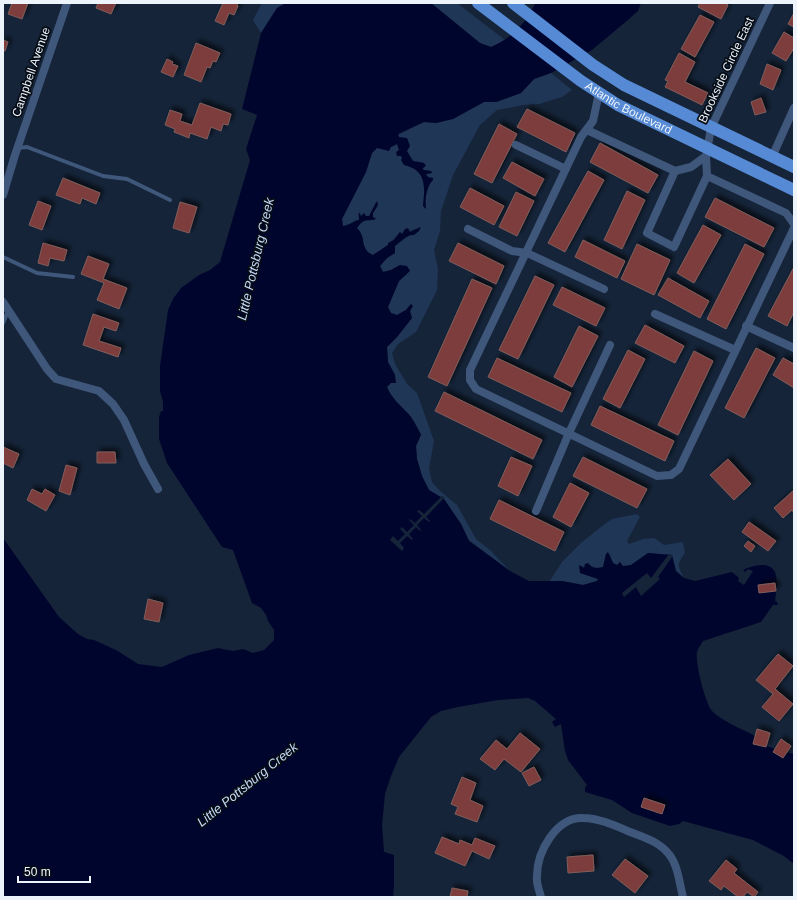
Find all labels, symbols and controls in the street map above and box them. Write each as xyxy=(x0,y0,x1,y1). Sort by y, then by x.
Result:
street label: Brookside Circle East xyxy=(695,14,757,125)
street label: Campbell Avenue xyxy=(9,25,53,119)
street label: Atlantic Boulevard xyxy=(583,79,674,137)
water label: Little Pottsburg Creek xyxy=(234,195,277,322)
water label: Little Pottsburg Creek xyxy=(194,738,302,830)
scale bar xyxy=(18,858,90,884)
text: 50 m xyxy=(24,865,51,879)

